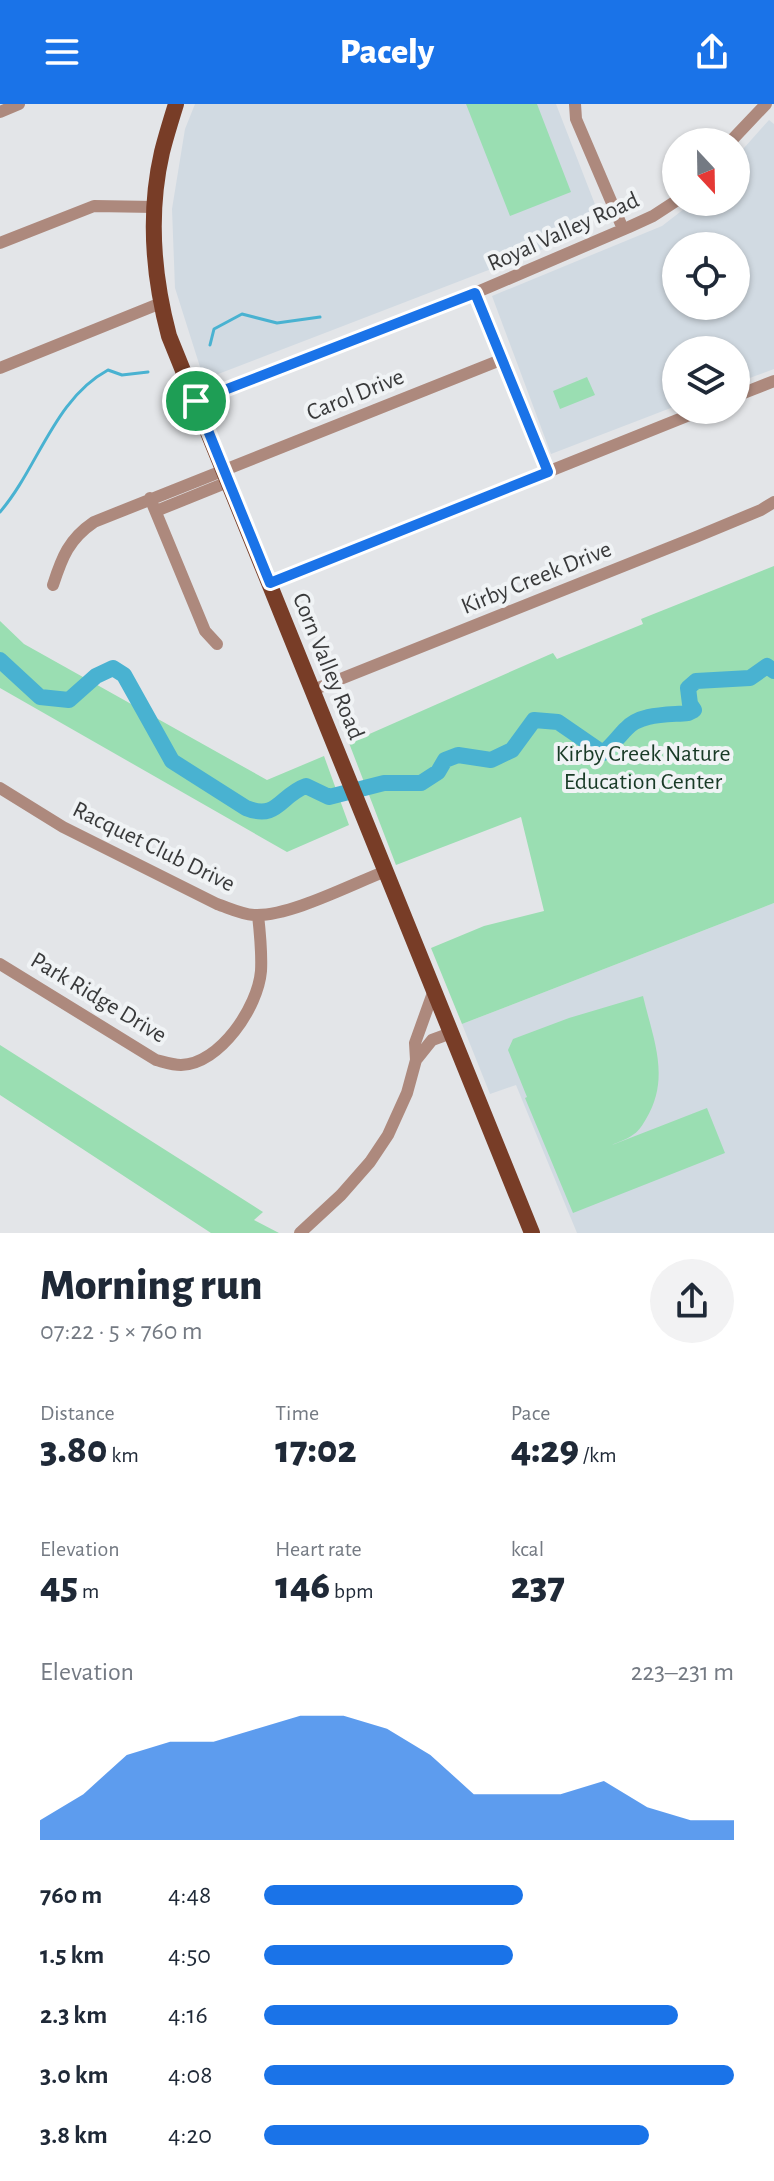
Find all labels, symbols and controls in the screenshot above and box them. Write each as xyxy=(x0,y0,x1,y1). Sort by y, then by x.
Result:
icon: menu xyxy=(40,30,84,74)
icon: share xyxy=(690,30,734,74)
text: Pacely xyxy=(340,34,434,70)
north arrow xyxy=(662,128,750,216)
map controls xyxy=(662,128,750,424)
street label: Royal Valley Road xyxy=(484,188,643,276)
button: locate xyxy=(662,232,750,320)
button: layers xyxy=(662,336,750,424)
street label: Carol Drive xyxy=(303,365,407,425)
pin xyxy=(162,367,230,435)
icon: arrive xyxy=(174,379,218,423)
street label: Kirby Creek Drive xyxy=(458,537,615,619)
street label: Corn Valley Road xyxy=(288,590,368,743)
park label: Kirby Creek Nature Education Center xyxy=(555,742,731,794)
street label: Racquet Club Drive xyxy=(69,797,238,897)
street label: Park Ridge Drive xyxy=(26,948,170,1048)
button: share xyxy=(650,1259,734,1343)
text: Morning run xyxy=(40,1264,263,1308)
text: 07:22 · 5 × 760 m xyxy=(40,1318,203,1344)
text: Distance xyxy=(40,1402,115,1424)
text: Time xyxy=(275,1402,319,1424)
text: Pace xyxy=(511,1402,550,1424)
text: 3.80 xyxy=(40,1430,108,1470)
text: 17:02 xyxy=(275,1430,357,1470)
text: 4:29 xyxy=(511,1430,579,1470)
text: km xyxy=(108,1444,139,1466)
text: /km xyxy=(579,1444,617,1466)
text: Elevation xyxy=(40,1538,120,1560)
text: Heart rate xyxy=(275,1538,362,1560)
text: kcal xyxy=(511,1538,544,1560)
text: 45 xyxy=(40,1566,78,1606)
text: 146 xyxy=(275,1566,330,1606)
text: 237 xyxy=(511,1566,565,1606)
text: m xyxy=(78,1580,99,1602)
text: bpm xyxy=(330,1580,374,1602)
text: Elevation xyxy=(40,1659,134,1685)
text: 223–231 m xyxy=(631,1659,734,1685)
text: 760 m xyxy=(40,1882,102,1908)
text: 4:48 xyxy=(168,1882,211,1908)
text: 1.5 km xyxy=(40,1942,104,1968)
text: 4:50 xyxy=(168,1942,211,1968)
text: 2.3 km xyxy=(40,2002,107,2028)
text: 4:16 xyxy=(168,2002,208,2028)
text: 3.0 km xyxy=(40,2062,108,2088)
text: 4:08 xyxy=(168,2062,213,2088)
text: 3.8 km xyxy=(40,2122,108,2148)
text: 4:20 xyxy=(168,2122,212,2148)

